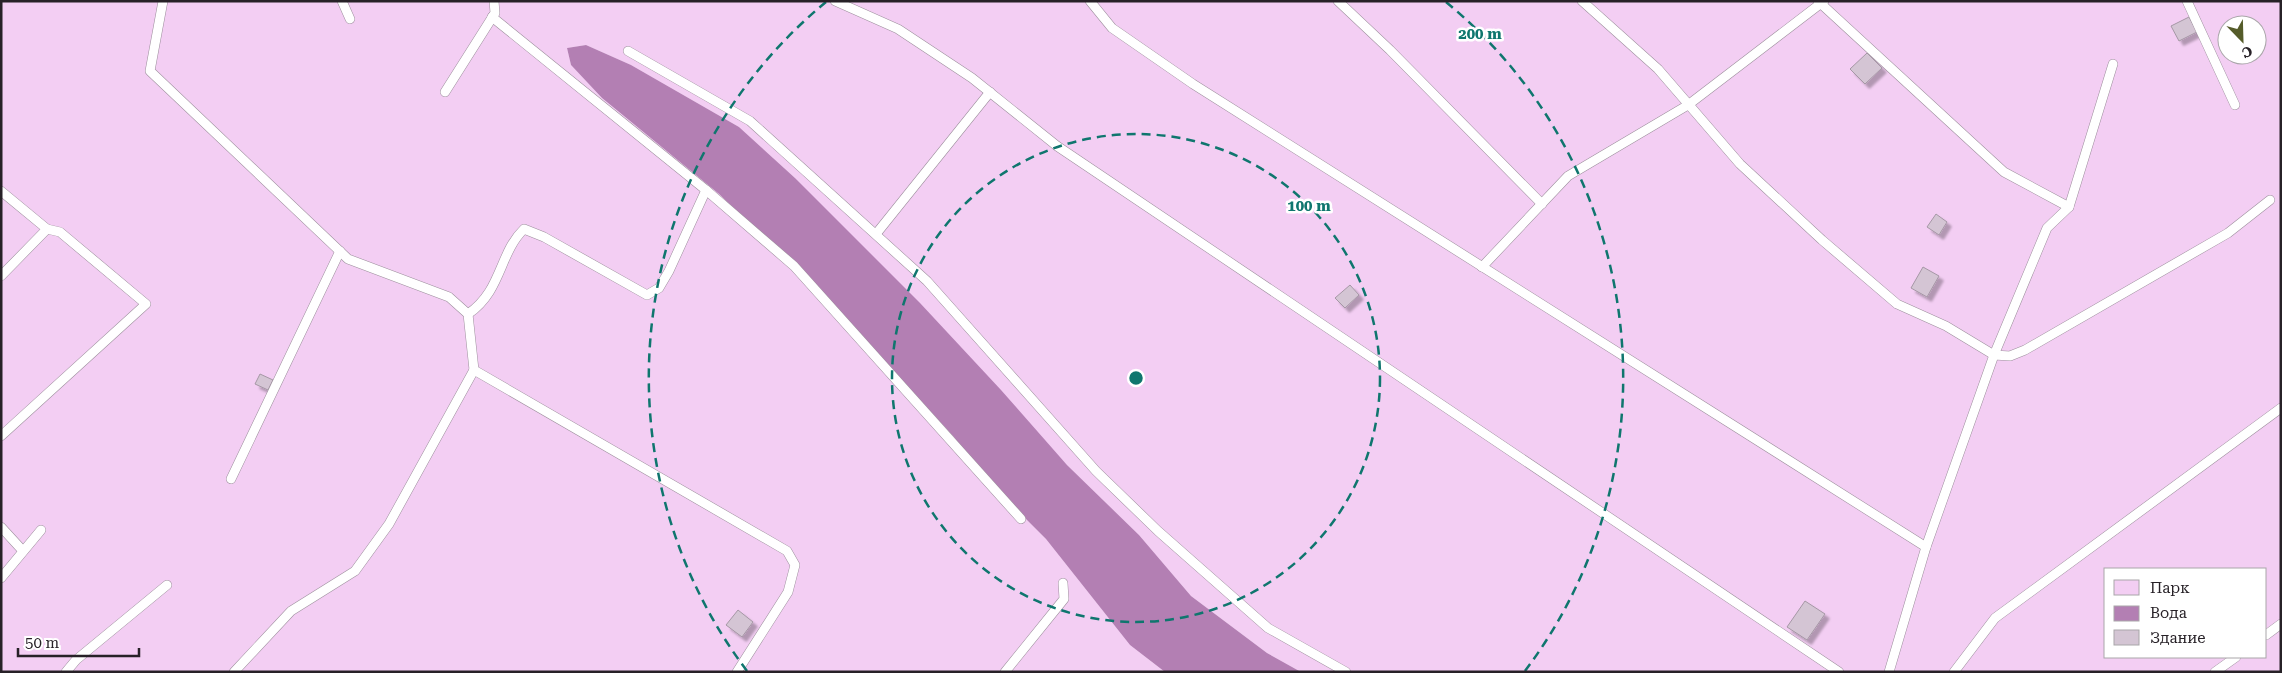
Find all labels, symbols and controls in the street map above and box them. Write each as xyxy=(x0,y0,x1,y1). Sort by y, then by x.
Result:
north arrow xyxy=(2217,15,2267,65)
text: 200 m xyxy=(1458,25,1502,43)
text: С xyxy=(2239,43,2255,61)
text: 100 m xyxy=(1287,197,1331,215)
centre of rings xyxy=(1127,369,1145,387)
legend xyxy=(2104,568,2267,658)
text: Парк xyxy=(2150,579,2190,597)
text: Вода xyxy=(2150,604,2187,622)
scale bar xyxy=(18,626,139,658)
text: Здание xyxy=(2150,629,2206,647)
text: 50 m xyxy=(25,634,60,652)

